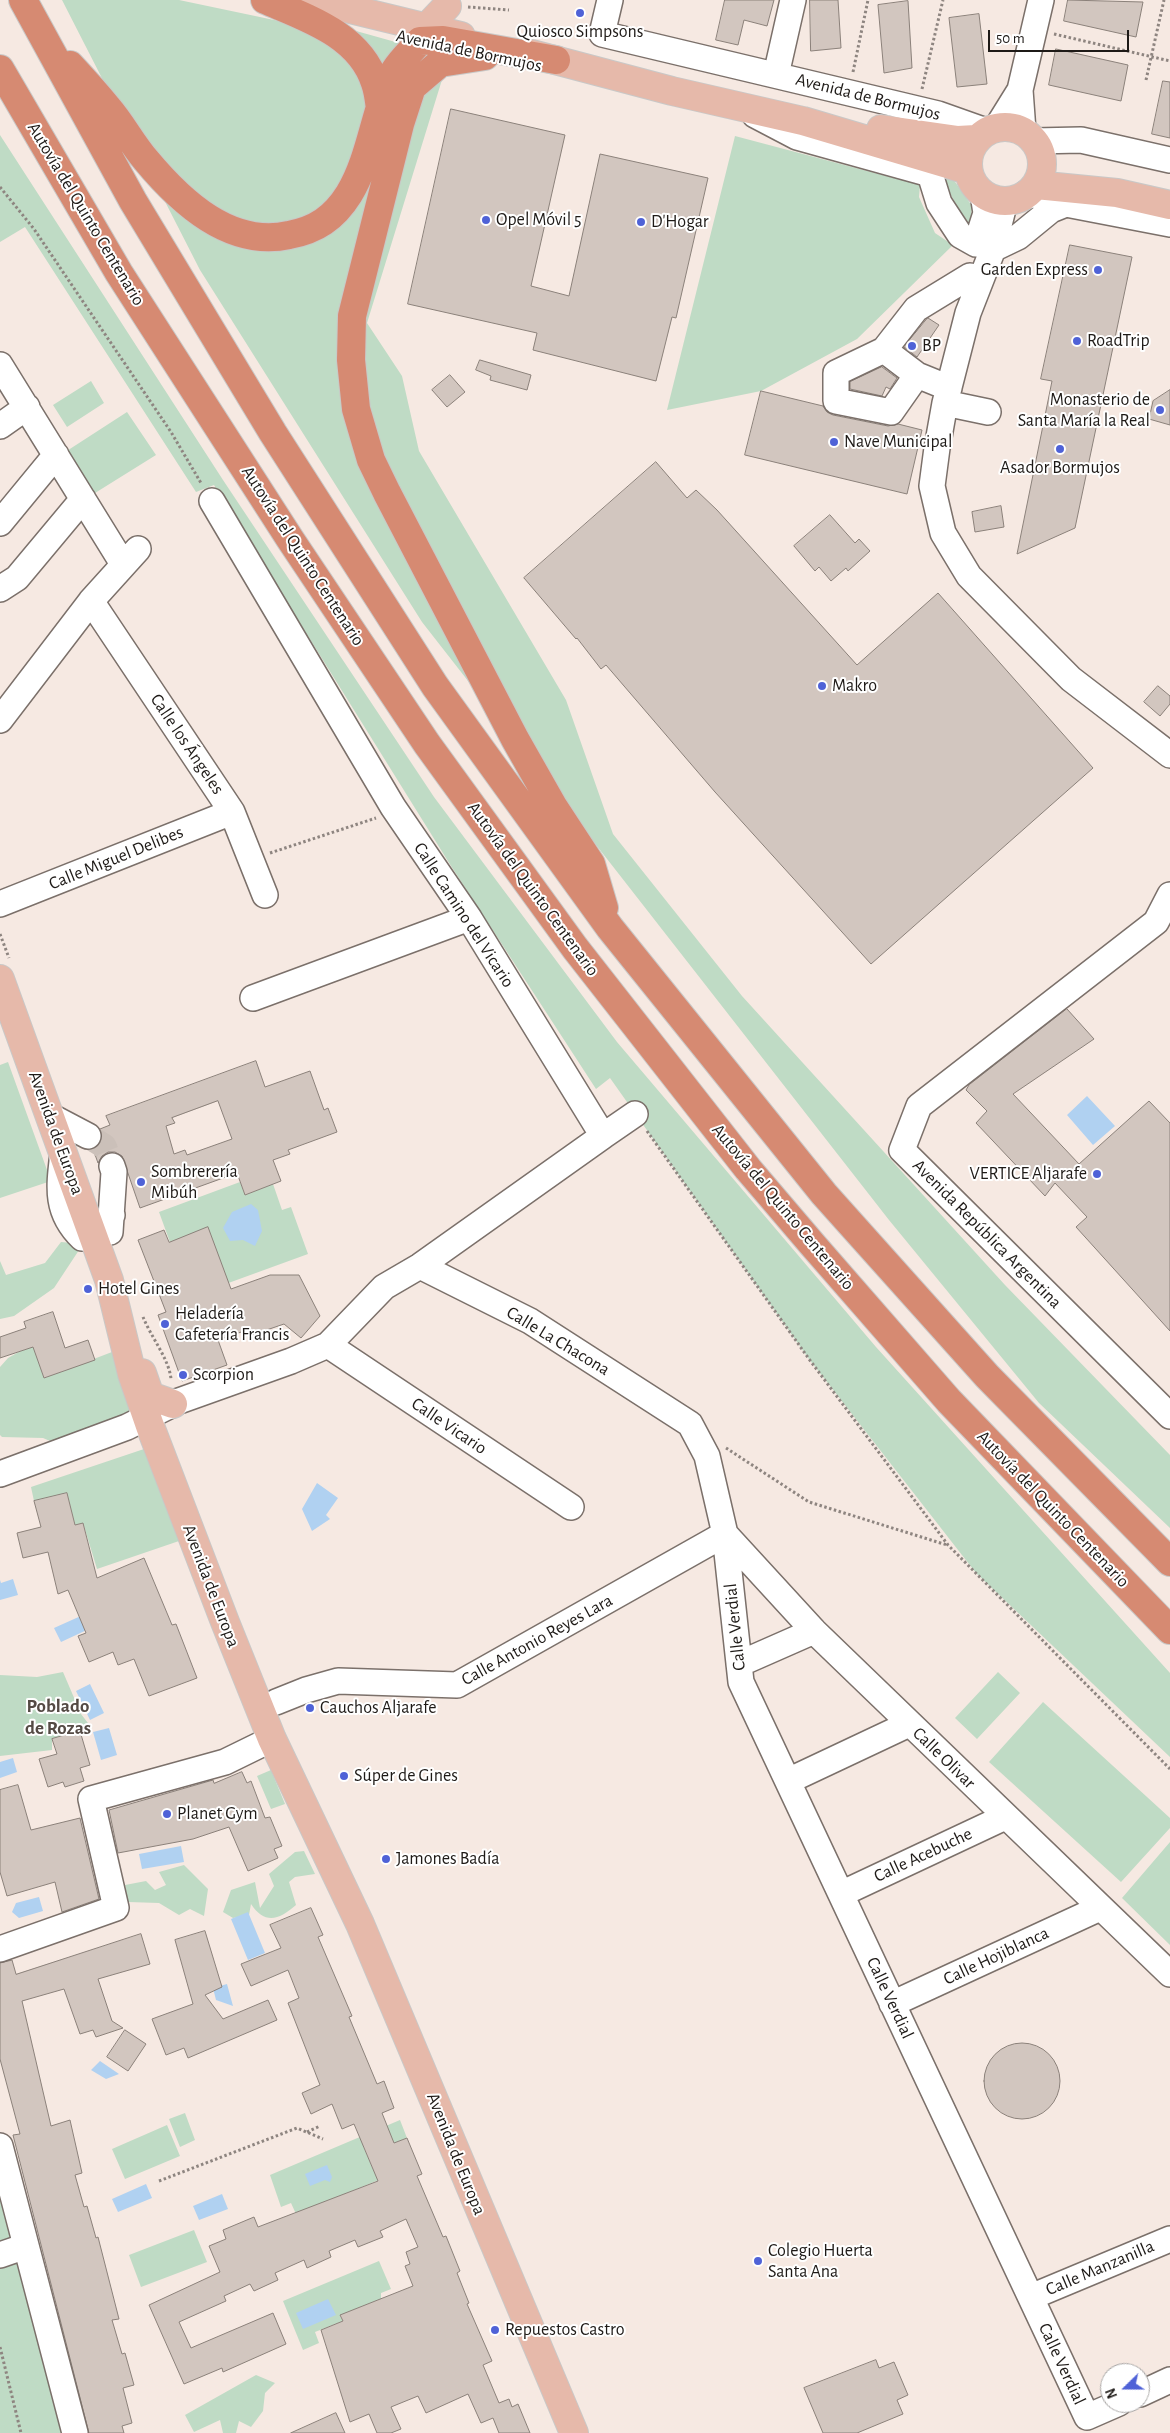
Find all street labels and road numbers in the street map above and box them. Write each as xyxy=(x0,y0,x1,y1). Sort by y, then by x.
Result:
street label: Avenida de Bormujos xyxy=(394,25,544,77)
street label: Avenida de Bormujos xyxy=(793,69,943,125)
street label: Autovía del Quinto Centenario xyxy=(23,118,149,310)
street label: Autovía del Quinto Centenario xyxy=(237,462,369,650)
street label: Calle los Ángeles xyxy=(145,690,229,798)
street label: Autovía del Quinto Centenario xyxy=(463,798,603,980)
street label: Calle Miguel Delibes xyxy=(46,821,186,895)
street label: Calle Camino del Vicario xyxy=(409,838,519,992)
street label: Avenida de Europa xyxy=(24,1068,88,1198)
street label: Autovía del Quinto Centenario xyxy=(707,1120,859,1294)
street label: Avenida República Argentina xyxy=(908,1155,1066,1313)
street label: Calle La Chacona xyxy=(502,1302,614,1380)
street label: Calle Vicario xyxy=(407,1393,491,1459)
street label: Autovía del Quinto Centenario xyxy=(972,1426,1134,1592)
street label: Avenida de Europa xyxy=(178,1521,244,1651)
street label: Calle Verdial xyxy=(720,1582,750,1672)
street label: Calle Antonio Reyes Lara xyxy=(458,1589,616,1691)
street label: Calle Olivar xyxy=(908,1723,980,1793)
street label: Calle Acebuche xyxy=(870,1823,976,1887)
street label: Calle Hojiblanca xyxy=(940,1922,1052,1990)
street label: Calle Verdial xyxy=(862,1954,918,2042)
street label: Avenida de Europa xyxy=(422,2090,490,2218)
street label: Calle Manzanilla xyxy=(1043,2235,1157,2301)
street label: Calle Verdial xyxy=(1034,2320,1090,2408)

